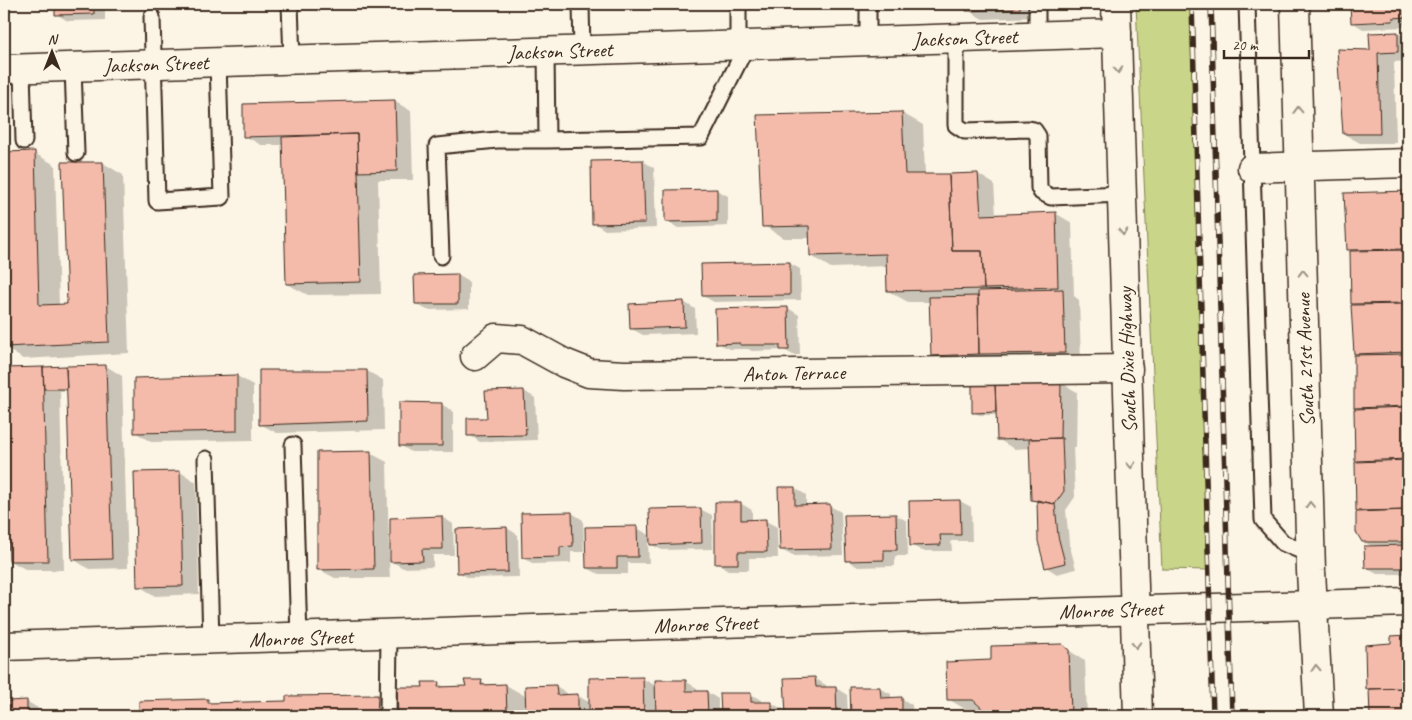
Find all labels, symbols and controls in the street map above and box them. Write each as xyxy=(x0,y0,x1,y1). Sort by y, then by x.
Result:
street label: Jackson Street xyxy=(911,23,1020,53)
north arrow xyxy=(28,28,78,78)
scale bar xyxy=(1224,28,1310,60)
text: N xyxy=(48,31,59,48)
street label: Jackson Street xyxy=(506,36,615,66)
text: 20 m xyxy=(1232,36,1259,55)
street label: Jackson Street xyxy=(102,49,211,79)
one-way arrow xyxy=(1113,66,1123,74)
one-way arrow xyxy=(1293,106,1304,114)
one-way arrow xyxy=(1118,229,1129,237)
one-way arrow xyxy=(1298,269,1308,276)
street label: South Dixie Highway xyxy=(1111,285,1143,433)
street label: South 21st Avenue xyxy=(1290,292,1320,427)
street label: Anton Terrace xyxy=(743,359,848,387)
one-way arrow xyxy=(1125,461,1136,469)
one-way arrow xyxy=(1304,501,1315,509)
street label: Monroe Street xyxy=(1058,595,1166,625)
street label: Monroe Street xyxy=(653,609,761,639)
street label: Monroe Street xyxy=(248,623,356,653)
one-way arrow xyxy=(1130,641,1141,649)
one-way arrow xyxy=(1311,663,1321,671)

